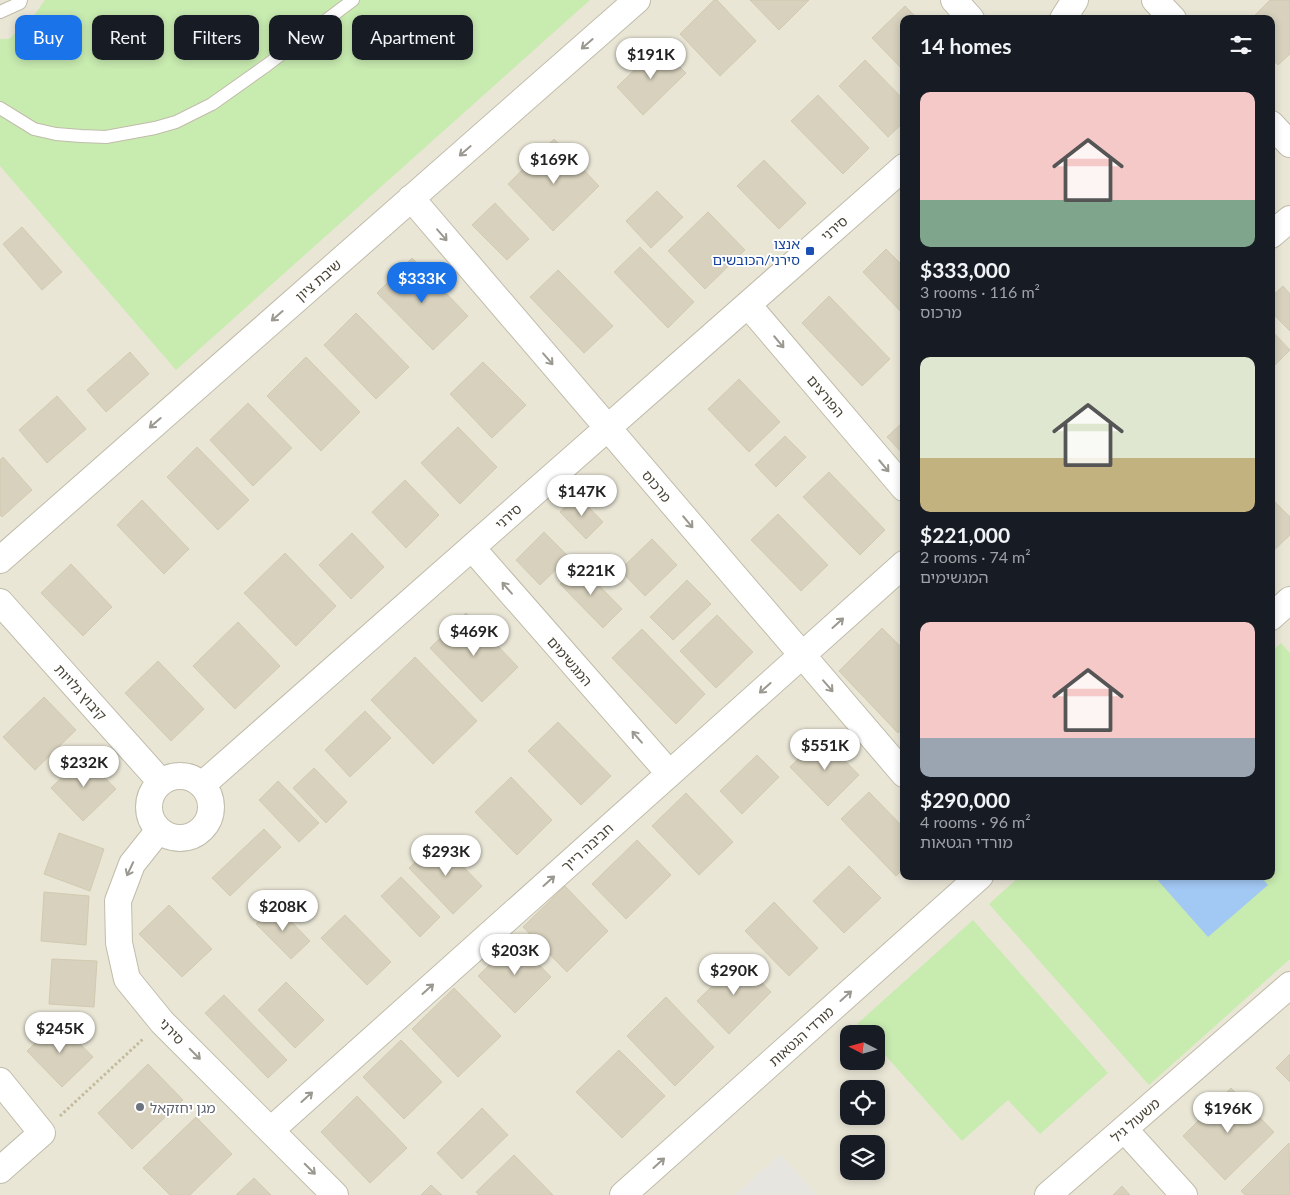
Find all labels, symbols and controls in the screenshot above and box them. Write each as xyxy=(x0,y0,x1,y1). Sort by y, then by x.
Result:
chip: Buy xyxy=(15,15,82,60)
chip: Rent xyxy=(92,15,164,60)
chip: Filters xyxy=(174,15,259,60)
chip: New xyxy=(269,15,342,60)
chip: Apartment xyxy=(352,15,473,60)
icon: filters xyxy=(1227,31,1255,59)
text: 14 homes xyxy=(920,33,1011,58)
one-way arrow xyxy=(580,38,593,49)
pin: $191K xyxy=(616,38,686,80)
text: $191K xyxy=(627,44,675,63)
icon: home xyxy=(1043,125,1133,215)
pin: $169K xyxy=(519,142,589,185)
one-way arrow xyxy=(458,145,471,157)
text: $169K xyxy=(530,149,578,168)
street label: סירני xyxy=(817,212,851,244)
one-way arrow xyxy=(437,229,448,242)
place label: אנצו סירני/הכובשים xyxy=(713,235,800,268)
marker: אנצו סירני/הכובשים xyxy=(804,245,816,257)
street label: שיבת ציון xyxy=(292,256,344,304)
text: $333,000 xyxy=(920,257,1010,282)
pin: $333K xyxy=(387,262,457,304)
text: $333K xyxy=(398,268,446,287)
text: 3 rooms · 116 m² xyxy=(920,282,1040,301)
text: מרכוס xyxy=(920,302,962,321)
one-way arrow xyxy=(270,310,283,322)
one-way arrow xyxy=(773,335,785,348)
one-way arrow xyxy=(542,352,553,365)
street label: הפורצים xyxy=(804,372,848,420)
icon: home xyxy=(1043,390,1133,480)
one-way arrow xyxy=(148,418,161,429)
one-way arrow xyxy=(879,459,890,472)
street label: מרכוס xyxy=(639,467,675,505)
pin: $147K xyxy=(547,474,617,517)
text: $147K xyxy=(558,481,606,500)
street label: סירני xyxy=(491,500,525,532)
one-way arrow xyxy=(682,516,693,529)
text: $221,000 xyxy=(920,522,1010,547)
text: 2 rooms · 74 m² xyxy=(920,547,1031,566)
pin: $221K xyxy=(556,554,626,596)
text: $221K xyxy=(567,560,615,579)
text: המגשימים xyxy=(920,567,989,586)
one-way arrow xyxy=(501,582,513,595)
pin: $469K xyxy=(439,614,509,657)
one-way arrow xyxy=(831,617,844,629)
text: $469K xyxy=(450,621,498,640)
street label: המגשימים xyxy=(544,633,596,689)
icon: home xyxy=(1043,655,1133,745)
street label: קיבוץ גלויות xyxy=(51,660,111,724)
one-way arrow xyxy=(822,679,833,692)
one-way arrow xyxy=(758,682,771,694)
pin: $551K xyxy=(790,728,860,771)
one-way arrow xyxy=(631,730,643,743)
text: $551K xyxy=(801,735,849,754)
pin: $232K xyxy=(49,746,119,788)
text: $232K xyxy=(60,752,108,771)
text: $290,000 xyxy=(920,787,1010,812)
text: 4 rooms · 96 m² xyxy=(920,812,1031,831)
street label: חביבה רייך xyxy=(557,819,617,875)
text: מורדי הגטאות xyxy=(920,832,1013,851)
pin: $293K xyxy=(411,834,481,877)
text: $293K xyxy=(422,841,470,860)
one-way arrow xyxy=(125,861,135,876)
one-way arrow xyxy=(543,875,556,887)
pin: $208K xyxy=(248,890,318,932)
text: $208K xyxy=(259,896,307,915)
pin: $203K xyxy=(480,934,550,976)
text: $203K xyxy=(491,940,539,959)
pin: $290K xyxy=(699,954,769,996)
text: $290K xyxy=(710,960,758,979)
one-way arrow xyxy=(421,984,434,995)
one-way arrow xyxy=(839,990,852,1002)
street label: מורדי הגטאות xyxy=(765,1003,837,1069)
pin: $245K xyxy=(25,1012,95,1054)
street label: סירני xyxy=(156,1015,188,1047)
text: $245K xyxy=(36,1018,84,1037)
north arrow xyxy=(840,1025,885,1070)
map controls xyxy=(840,1025,885,1180)
one-way arrow xyxy=(189,1048,201,1061)
button: locate xyxy=(840,1080,885,1125)
one-way arrow xyxy=(300,1091,313,1103)
pin: $196K xyxy=(1193,1092,1263,1134)
street label: משעול גיל xyxy=(1107,1094,1163,1146)
text: $196K xyxy=(1204,1098,1252,1117)
place label: מגן יחזקאל xyxy=(150,1099,215,1116)
marker: מגן יחזקאל xyxy=(134,1101,146,1113)
button: layers xyxy=(840,1135,885,1180)
one-way arrow xyxy=(653,1157,666,1168)
one-way arrow xyxy=(304,1163,316,1176)

